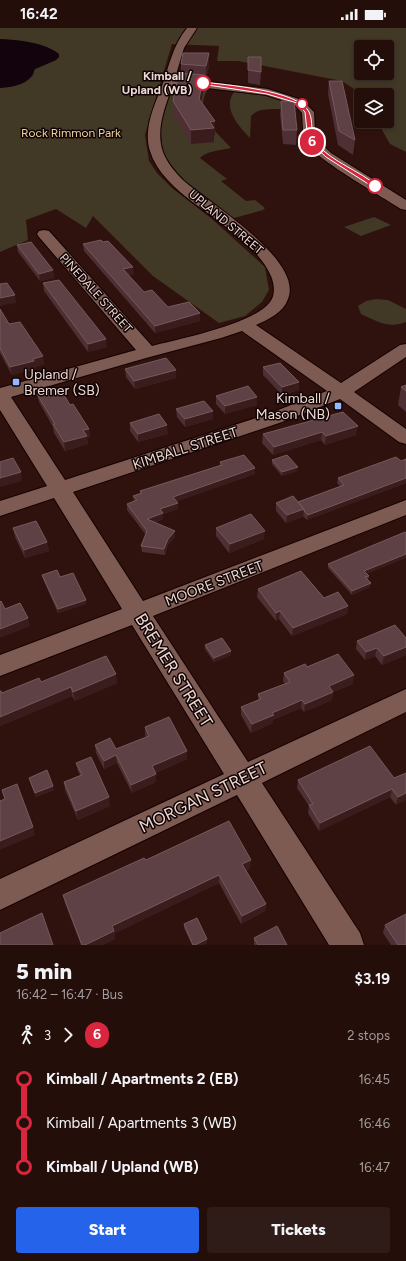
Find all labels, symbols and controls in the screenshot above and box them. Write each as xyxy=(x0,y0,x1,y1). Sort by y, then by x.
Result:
text: 16:42 xyxy=(20,5,58,23)
map controls xyxy=(354,40,394,128)
button: locate xyxy=(354,40,394,80)
place label: Kimball / Upland (WB) xyxy=(122,69,192,97)
marker: Kimball / Upland (WB) xyxy=(195,75,211,91)
button: layers xyxy=(354,88,394,128)
unlabelled marker xyxy=(296,98,308,110)
park label: Rock Rimmon Park xyxy=(21,126,121,140)
line badge: 6 xyxy=(299,129,325,155)
text: 6 xyxy=(308,133,316,150)
unlabelled marker xyxy=(367,178,383,194)
street label: UPLAND STREET xyxy=(186,187,266,257)
street label: PINEDALE STREET xyxy=(57,251,135,336)
place label: Upland / Bremer (SB) xyxy=(24,366,100,399)
marker: Upland / Bremer (SB) xyxy=(11,377,21,387)
place label: Kimball / Mason (NB) xyxy=(256,390,331,423)
marker: Kimball / Mason (NB) xyxy=(333,401,343,411)
street label: KIMBALL STREET xyxy=(130,423,240,473)
street label: MOORE STREET xyxy=(163,557,266,610)
street label: BREMER STREET xyxy=(131,609,217,731)
street label: MORGAN STREET xyxy=(136,757,271,837)
text: 5 min xyxy=(16,958,72,985)
text: $3.19 xyxy=(355,970,390,988)
text: 16:42 – 16:47 · Bus xyxy=(16,987,123,1002)
icon: walk xyxy=(16,1024,38,1046)
icon: forward xyxy=(57,1024,79,1046)
text: 6 xyxy=(93,1026,101,1043)
text: 3 xyxy=(44,1028,51,1043)
text: 2 stops xyxy=(347,1028,390,1043)
text: Kimball / Apartments 2 (EB) xyxy=(46,1070,239,1088)
text: 16:45 xyxy=(358,1072,390,1087)
text: Kimball / Apartments 3 (WB) xyxy=(46,1114,237,1132)
text: 16:46 xyxy=(359,1116,390,1131)
text: Kimball / Upland (WB) xyxy=(46,1158,199,1176)
text: 16:47 xyxy=(359,1160,390,1175)
button: Start xyxy=(16,1207,199,1253)
button: Tickets xyxy=(207,1207,390,1253)

